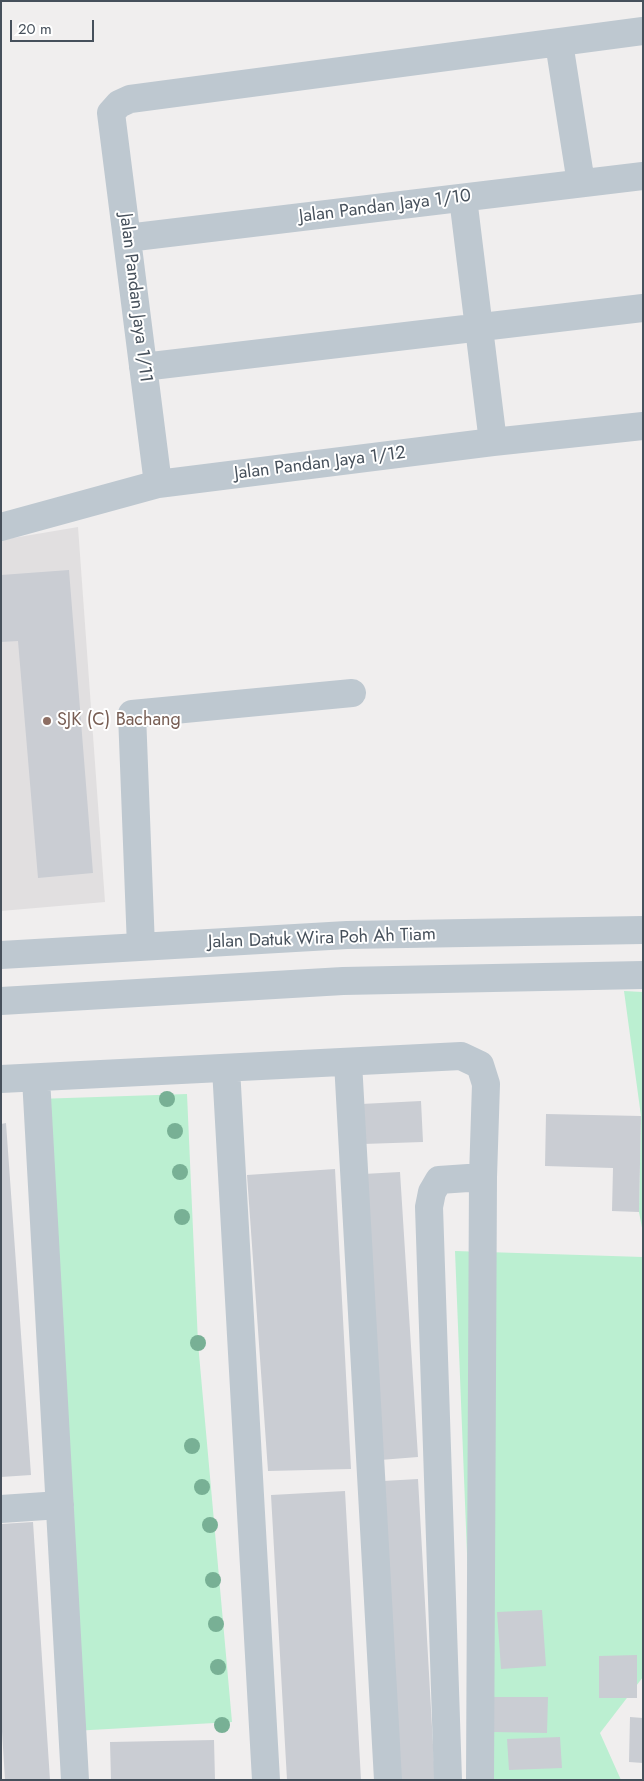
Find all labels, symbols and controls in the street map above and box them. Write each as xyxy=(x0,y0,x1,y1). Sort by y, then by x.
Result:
scale bar xyxy=(12,10,96,42)
text: 20 m xyxy=(18,18,52,40)
street label: Jalan Pandan Jaya 1/10 xyxy=(298,186,472,228)
street label: Jalan Pandan Jaya 1/11 xyxy=(114,212,156,384)
street label: Jalan Pandan Jaya 1/12 xyxy=(233,443,407,485)
place label: SJK (C) Bachang xyxy=(57,710,181,732)
marker: SJK (C) Bachang xyxy=(41,715,53,727)
street label: Jalan Datuk Wira Poh Ah Tiam xyxy=(208,924,436,954)

